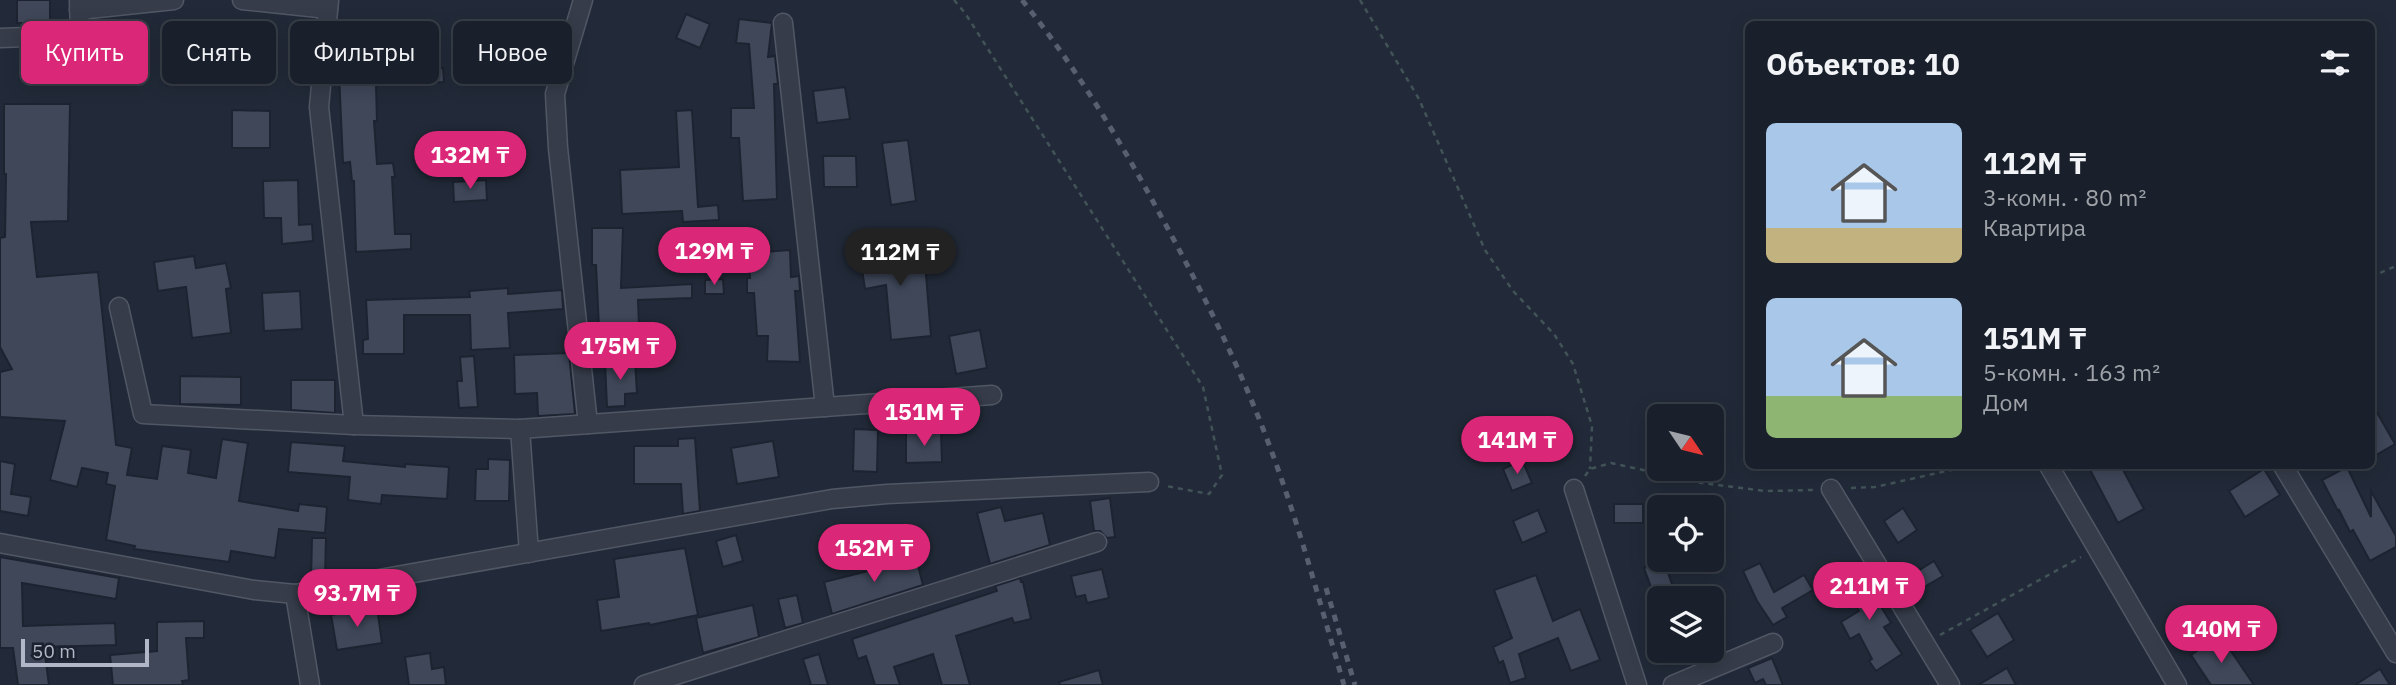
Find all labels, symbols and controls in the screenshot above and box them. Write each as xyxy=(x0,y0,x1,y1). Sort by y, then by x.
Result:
chip: Купить xyxy=(21,21,148,84)
chip: Снять xyxy=(162,21,276,84)
chip: Фильтры xyxy=(290,21,439,84)
chip: Новое xyxy=(453,21,572,84)
text: Объектов: 10 xyxy=(1766,44,1960,83)
icon: filters xyxy=(2316,44,2354,82)
pin: 132M ₸ xyxy=(413,132,527,191)
text: 132M ₸ xyxy=(430,139,510,169)
text: 112M ₸ xyxy=(1983,143,2087,182)
icon: home xyxy=(1822,151,1906,235)
text: 3-комн. · 80 m² xyxy=(1983,182,2146,212)
text: Квартира xyxy=(1983,212,2086,242)
pin: 129M ₸ xyxy=(657,228,771,287)
pin: 112M ₸ xyxy=(843,229,957,288)
text: 129M ₸ xyxy=(674,235,754,265)
text: 112M ₸ xyxy=(860,236,940,266)
text: 151M ₸ xyxy=(1983,318,2087,357)
pin: 175M ₸ xyxy=(563,322,677,382)
icon: home xyxy=(1822,326,1906,410)
text: 175M ₸ xyxy=(580,330,660,360)
text: 5-комн. · 163 m² xyxy=(1983,357,2160,387)
text: Дом xyxy=(1983,387,2028,417)
pin: 151M ₸ xyxy=(867,388,981,448)
text: 151M ₸ xyxy=(884,396,964,426)
north arrow xyxy=(1647,404,1724,481)
map controls xyxy=(1647,404,1724,663)
pin: 141M ₸ xyxy=(1460,416,1574,476)
text: 141M ₸ xyxy=(1477,424,1557,454)
button: locate xyxy=(1647,495,1724,572)
pin: 152M ₸ xyxy=(817,524,931,584)
text: 152M ₸ xyxy=(834,532,914,562)
pin: 211M ₸ xyxy=(1812,562,1926,622)
pin: 93.7M ₸ xyxy=(292,570,422,629)
text: 211M ₸ xyxy=(1829,570,1909,600)
text: 93.7M ₸ xyxy=(314,577,400,607)
button: layers xyxy=(1647,586,1724,663)
pin: 140M ₸ xyxy=(2164,606,2278,665)
text: 140M ₸ xyxy=(2181,613,2261,643)
scale bar xyxy=(21,636,149,668)
text: 50 m xyxy=(32,639,76,663)

